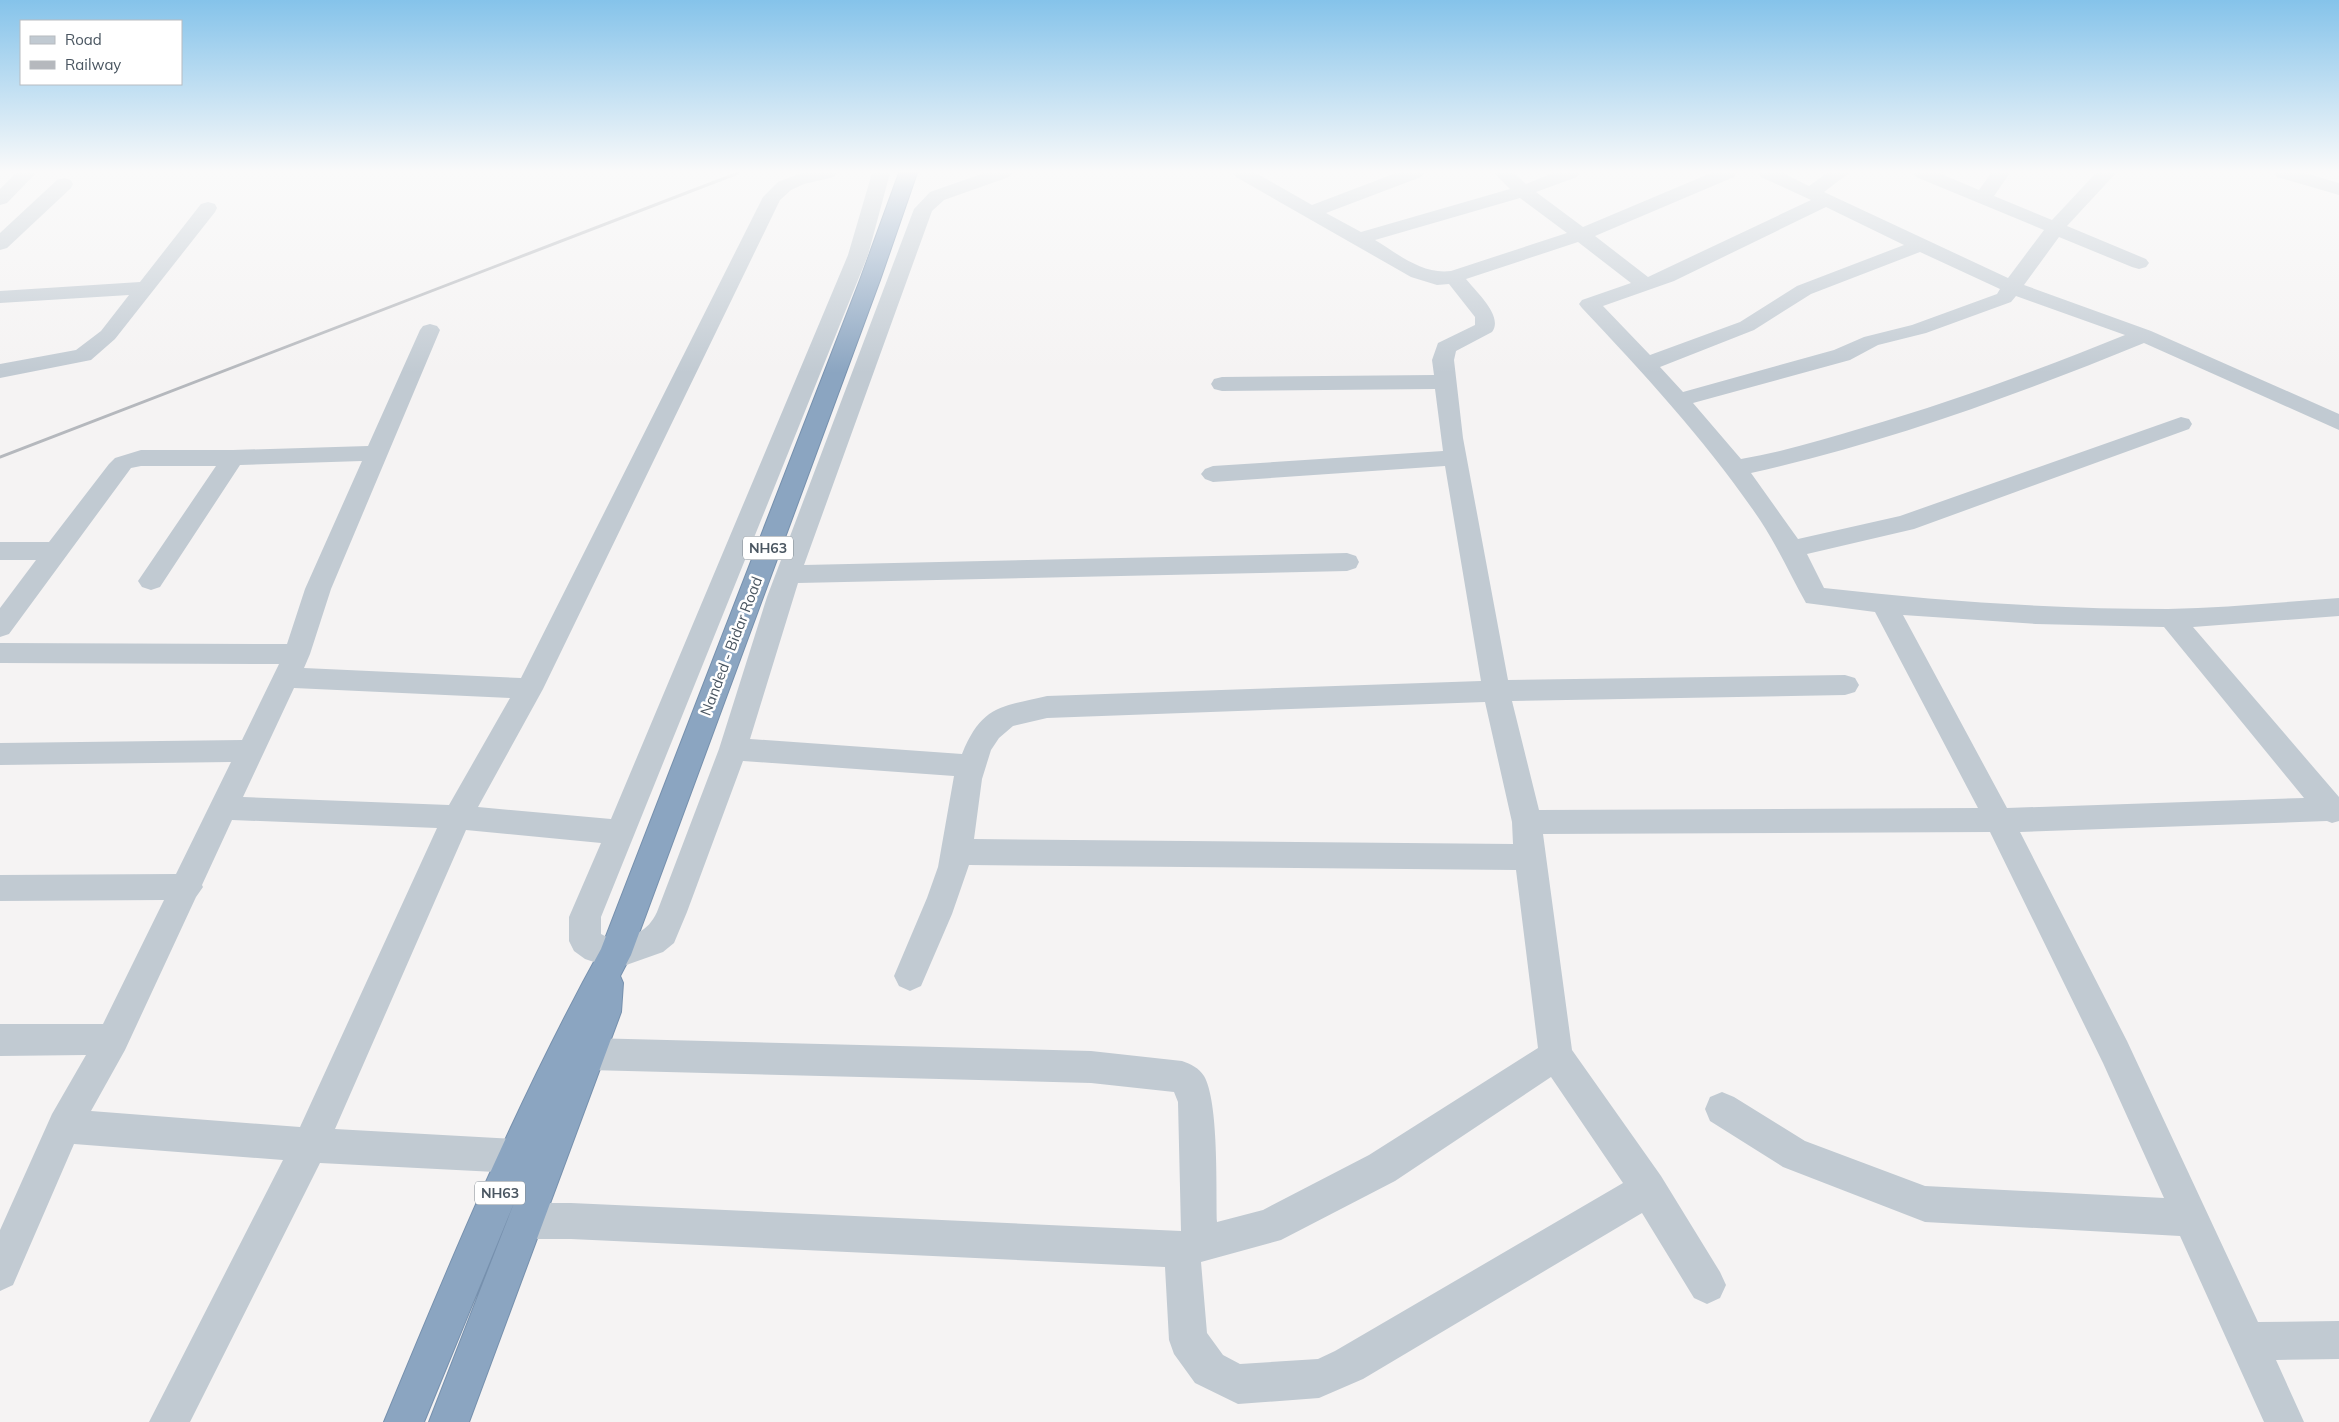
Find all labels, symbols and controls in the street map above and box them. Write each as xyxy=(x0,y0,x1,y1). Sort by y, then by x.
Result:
legend xyxy=(20,20,182,85)
text: Road xyxy=(65,30,102,49)
text: Railway xyxy=(65,55,121,74)
road number: NH63 xyxy=(743,536,793,560)
street label: Nanded - Bidar Road xyxy=(696,574,766,718)
road number: NH63 xyxy=(475,1182,525,1204)

